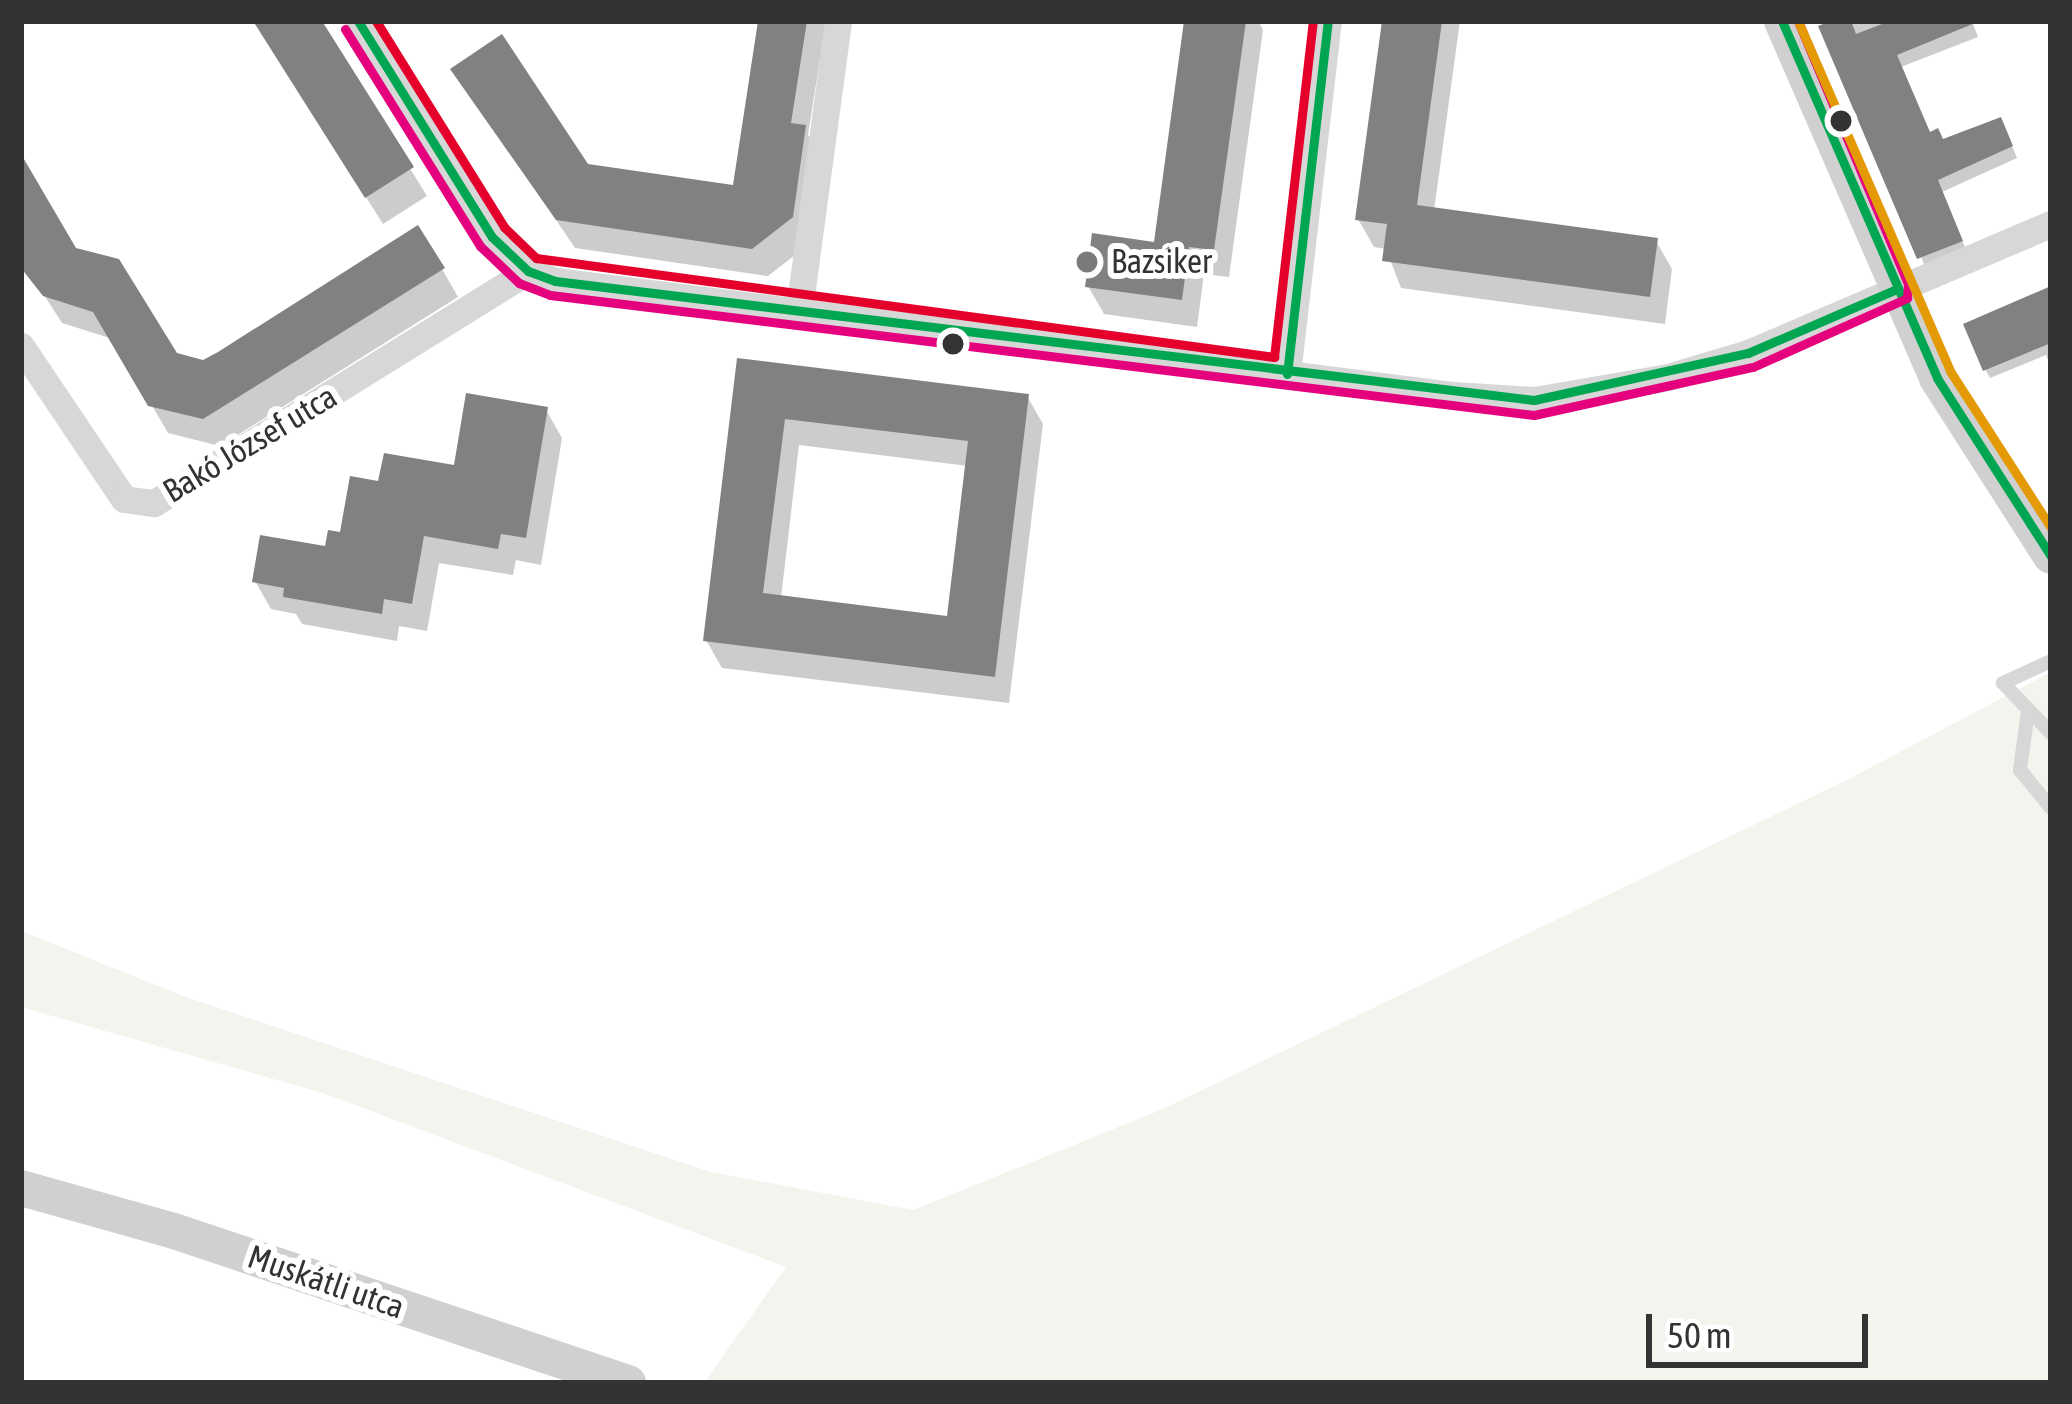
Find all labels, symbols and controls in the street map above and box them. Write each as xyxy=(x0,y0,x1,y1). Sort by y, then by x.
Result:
unlabelled marker xyxy=(1830,110,1852,132)
place label: Bazsiker xyxy=(1111,242,1212,282)
marker: Bazsiker xyxy=(1074,249,1100,275)
unlabelled marker xyxy=(942,333,964,355)
street label: Bakó József utca xyxy=(156,377,344,511)
street label: Muskátli utca xyxy=(243,1237,409,1327)
scale bar xyxy=(1652,1290,1874,1364)
text: 50 m xyxy=(1667,1314,1732,1356)

